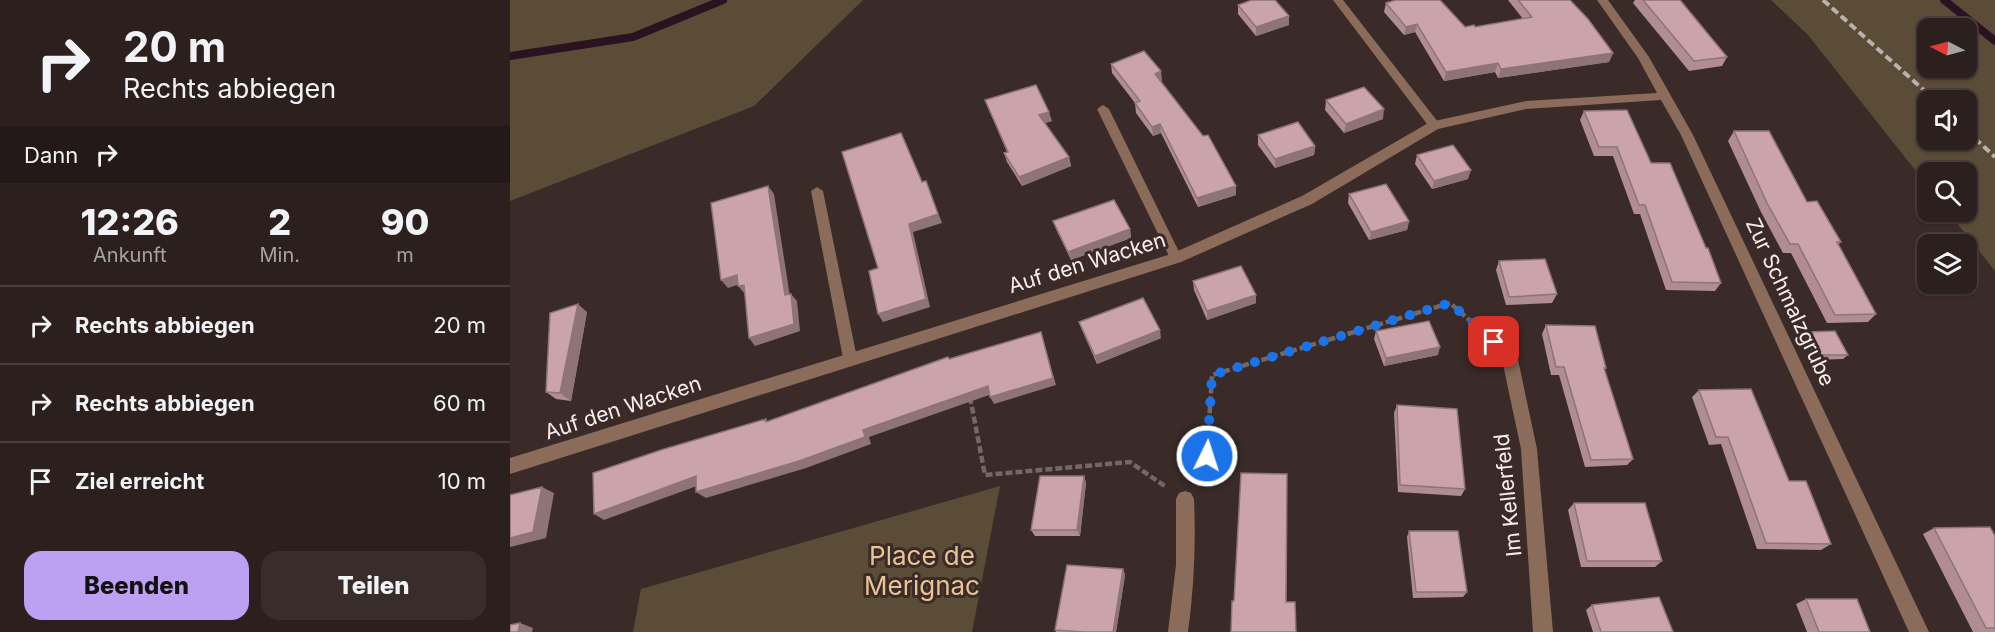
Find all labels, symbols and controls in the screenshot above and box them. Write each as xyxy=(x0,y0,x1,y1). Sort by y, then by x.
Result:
north arrow xyxy=(1917,18,1977,78)
map controls xyxy=(1917,18,1977,294)
text: 20 m xyxy=(123,21,226,72)
icon: right xyxy=(24,24,102,102)
text: Rechts abbiegen xyxy=(123,72,336,105)
button: sound xyxy=(1917,90,1977,150)
icon: right xyxy=(90,138,123,171)
text: Dann xyxy=(24,142,78,168)
button: search xyxy=(1917,162,1977,222)
text: 12:26 xyxy=(81,200,179,244)
text: 2 xyxy=(268,200,291,244)
text: 90 xyxy=(381,200,429,244)
street label: Zur Schmalzgrube xyxy=(1741,214,1840,390)
street label: Auf den Wacken xyxy=(1005,227,1169,298)
button: layers xyxy=(1917,234,1977,294)
text: Ankunft xyxy=(93,243,167,267)
text: Min. xyxy=(260,243,300,267)
text: m xyxy=(396,243,414,267)
icon: right xyxy=(24,309,57,342)
text: Rechts abbiegen xyxy=(75,312,255,338)
text: 20 m xyxy=(433,312,486,338)
pin xyxy=(1468,316,1519,367)
icon: arrive xyxy=(1477,325,1510,358)
street label: Auf den Wacken xyxy=(541,370,704,445)
icon: right xyxy=(24,387,57,420)
text: Rechts abbiegen xyxy=(75,390,255,416)
text: 60 m xyxy=(433,390,486,416)
position arrow xyxy=(1175,424,1239,488)
street label: Im Kellerfeld xyxy=(1489,432,1526,558)
icon: arrive xyxy=(24,465,57,498)
text: Ziel erreicht xyxy=(75,468,204,494)
text: 10 m xyxy=(438,468,486,494)
park label: Place de Merignac xyxy=(864,540,980,601)
button: Beenden xyxy=(24,551,249,620)
button: Teilen xyxy=(261,551,486,620)

